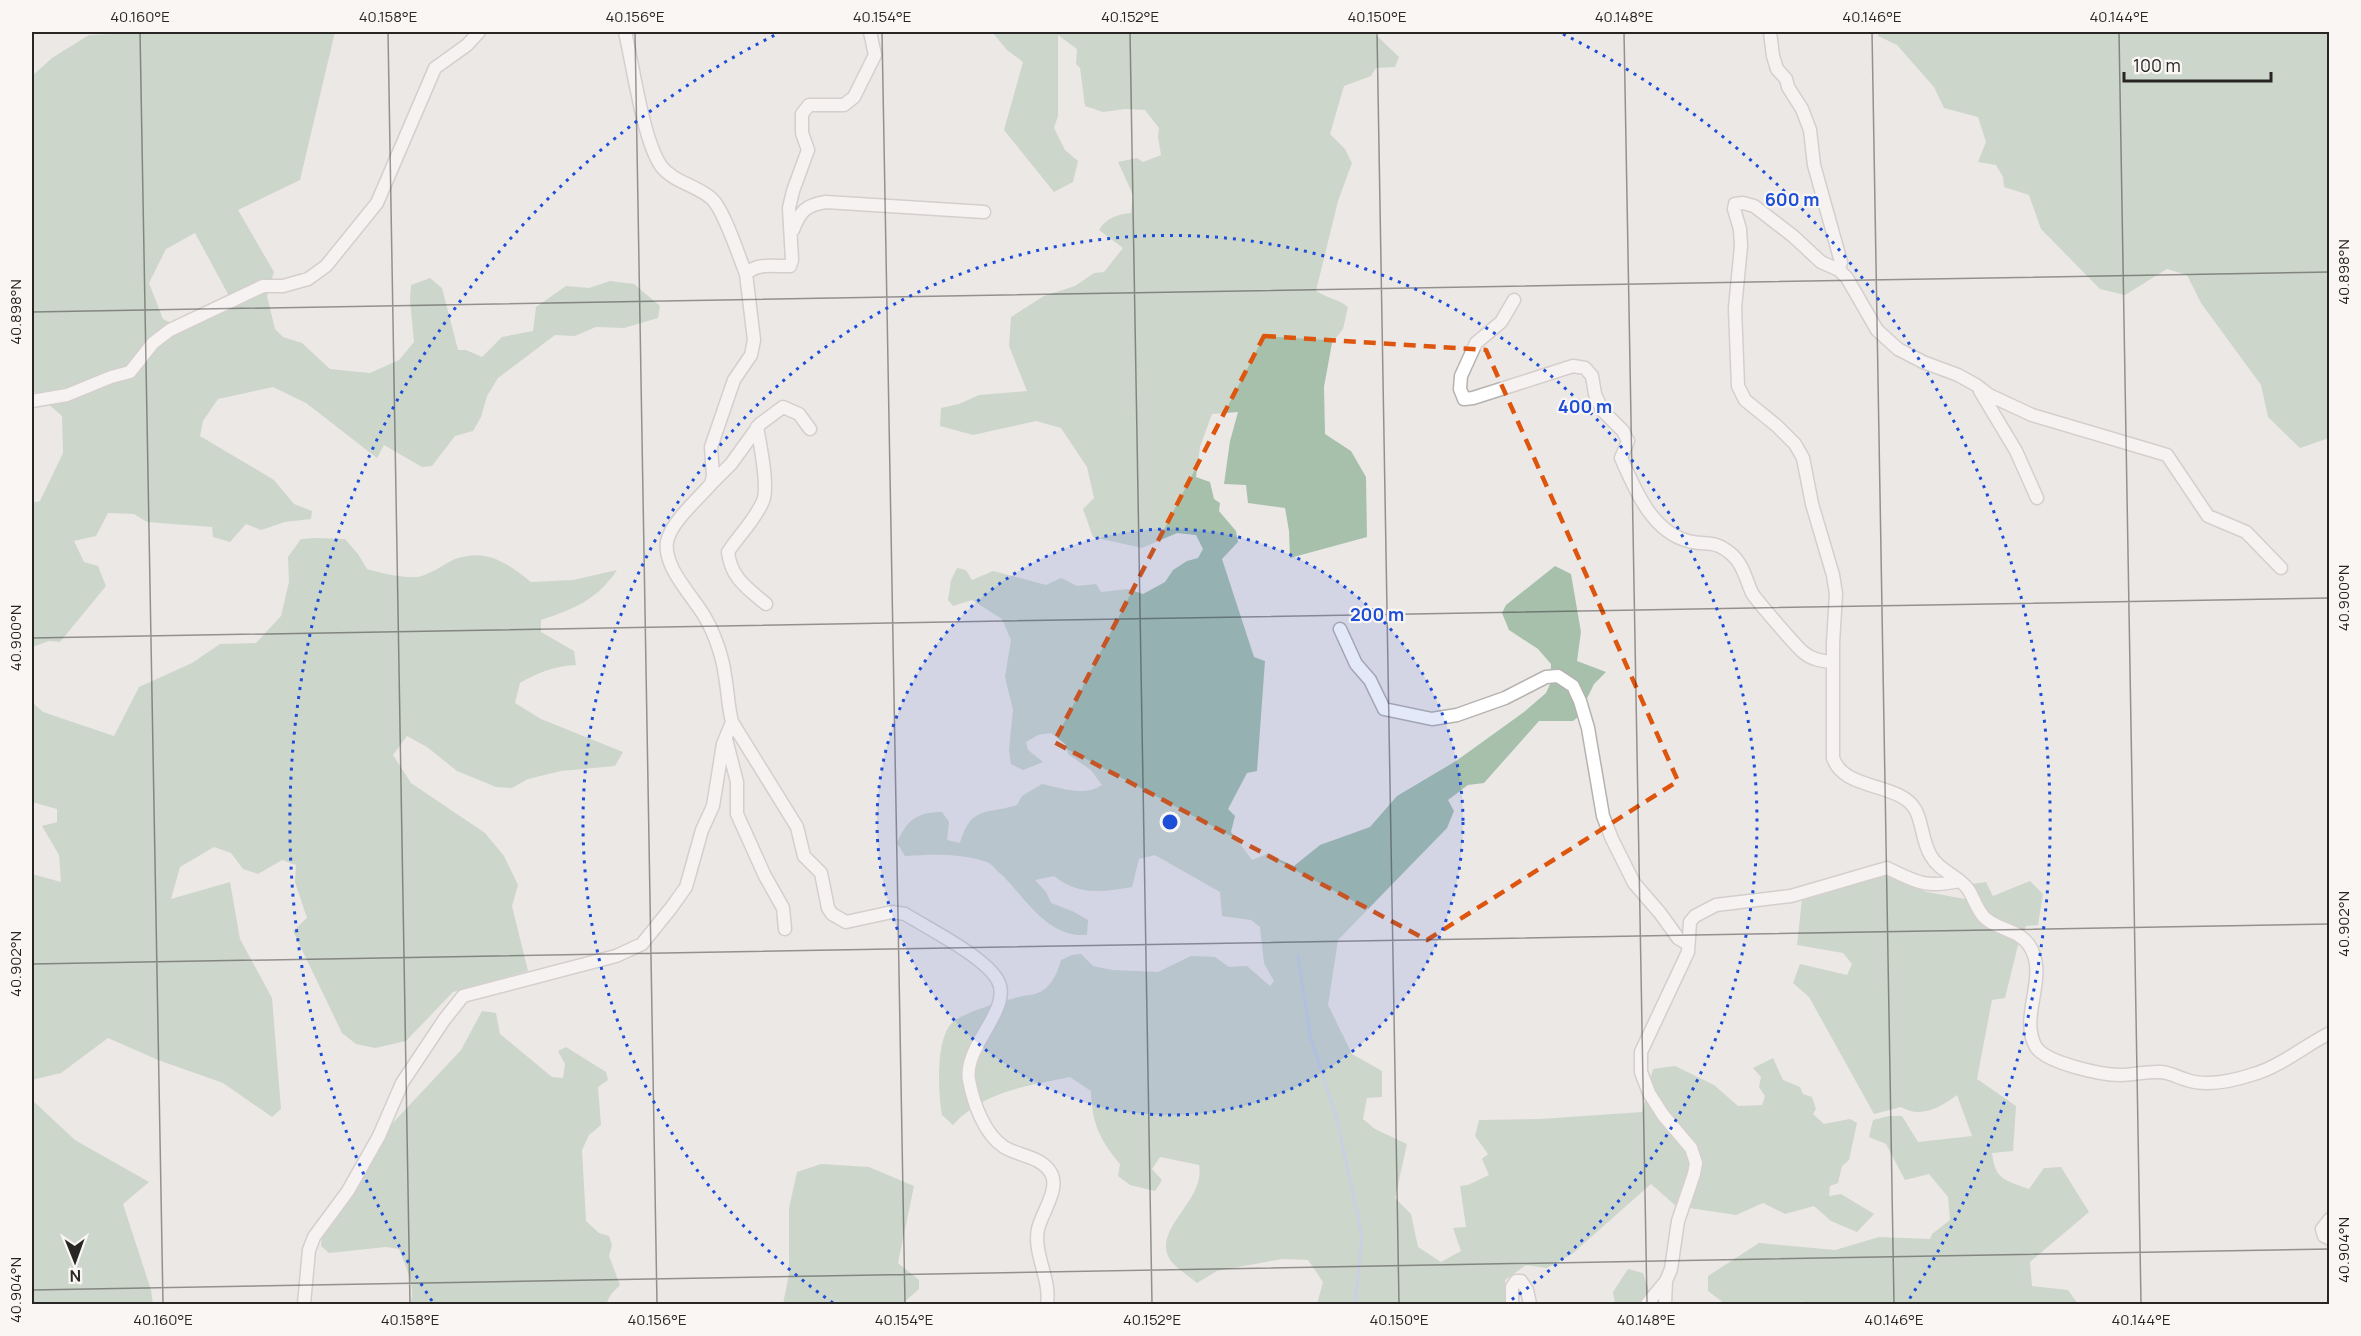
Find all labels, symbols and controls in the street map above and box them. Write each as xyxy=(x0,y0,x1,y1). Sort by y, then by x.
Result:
text: 40.160°E xyxy=(110,6,170,27)
text: 40.158°E xyxy=(359,6,417,27)
text: 40.156°E xyxy=(605,6,665,27)
text: 40.154°E xyxy=(853,6,911,27)
text: 40.152°E xyxy=(1101,6,1159,27)
text: 40.150°E xyxy=(1348,6,1406,27)
text: 40.148°E xyxy=(1595,6,1653,27)
text: 40.146°E xyxy=(1842,6,1902,27)
text: 40.144°E xyxy=(2090,6,2148,27)
scale bar xyxy=(2124,45,2271,83)
text: 100 m xyxy=(2133,53,2181,77)
text: 600 m xyxy=(1765,187,1819,211)
text: 40.898°N xyxy=(2333,239,2354,305)
text: 40.898°N xyxy=(5,279,26,345)
text: 400 m xyxy=(1558,394,1612,418)
text: 40.900°N xyxy=(2333,565,2354,631)
text: 200 m xyxy=(1350,602,1404,626)
text: 40.900°N xyxy=(5,605,26,671)
centre of rings xyxy=(1160,812,1180,832)
text: 40.902°N xyxy=(2333,891,2354,957)
text: 40.902°N xyxy=(5,931,26,997)
text: 40.904°N xyxy=(2333,1217,2354,1283)
north arrow xyxy=(45,1231,105,1291)
text: 40.904°N xyxy=(5,1257,26,1323)
text: N xyxy=(69,1265,81,1287)
text: 40.160°E xyxy=(133,1309,193,1330)
text: 40.158°E xyxy=(381,1309,439,1330)
text: 40.156°E xyxy=(627,1309,687,1330)
text: 40.154°E xyxy=(875,1309,933,1330)
text: 40.152°E xyxy=(1123,1309,1181,1330)
text: 40.150°E xyxy=(1370,1309,1428,1330)
text: 40.148°E xyxy=(1617,1309,1675,1330)
text: 40.146°E xyxy=(1864,1309,1924,1330)
text: 40.144°E xyxy=(2112,1309,2170,1330)

